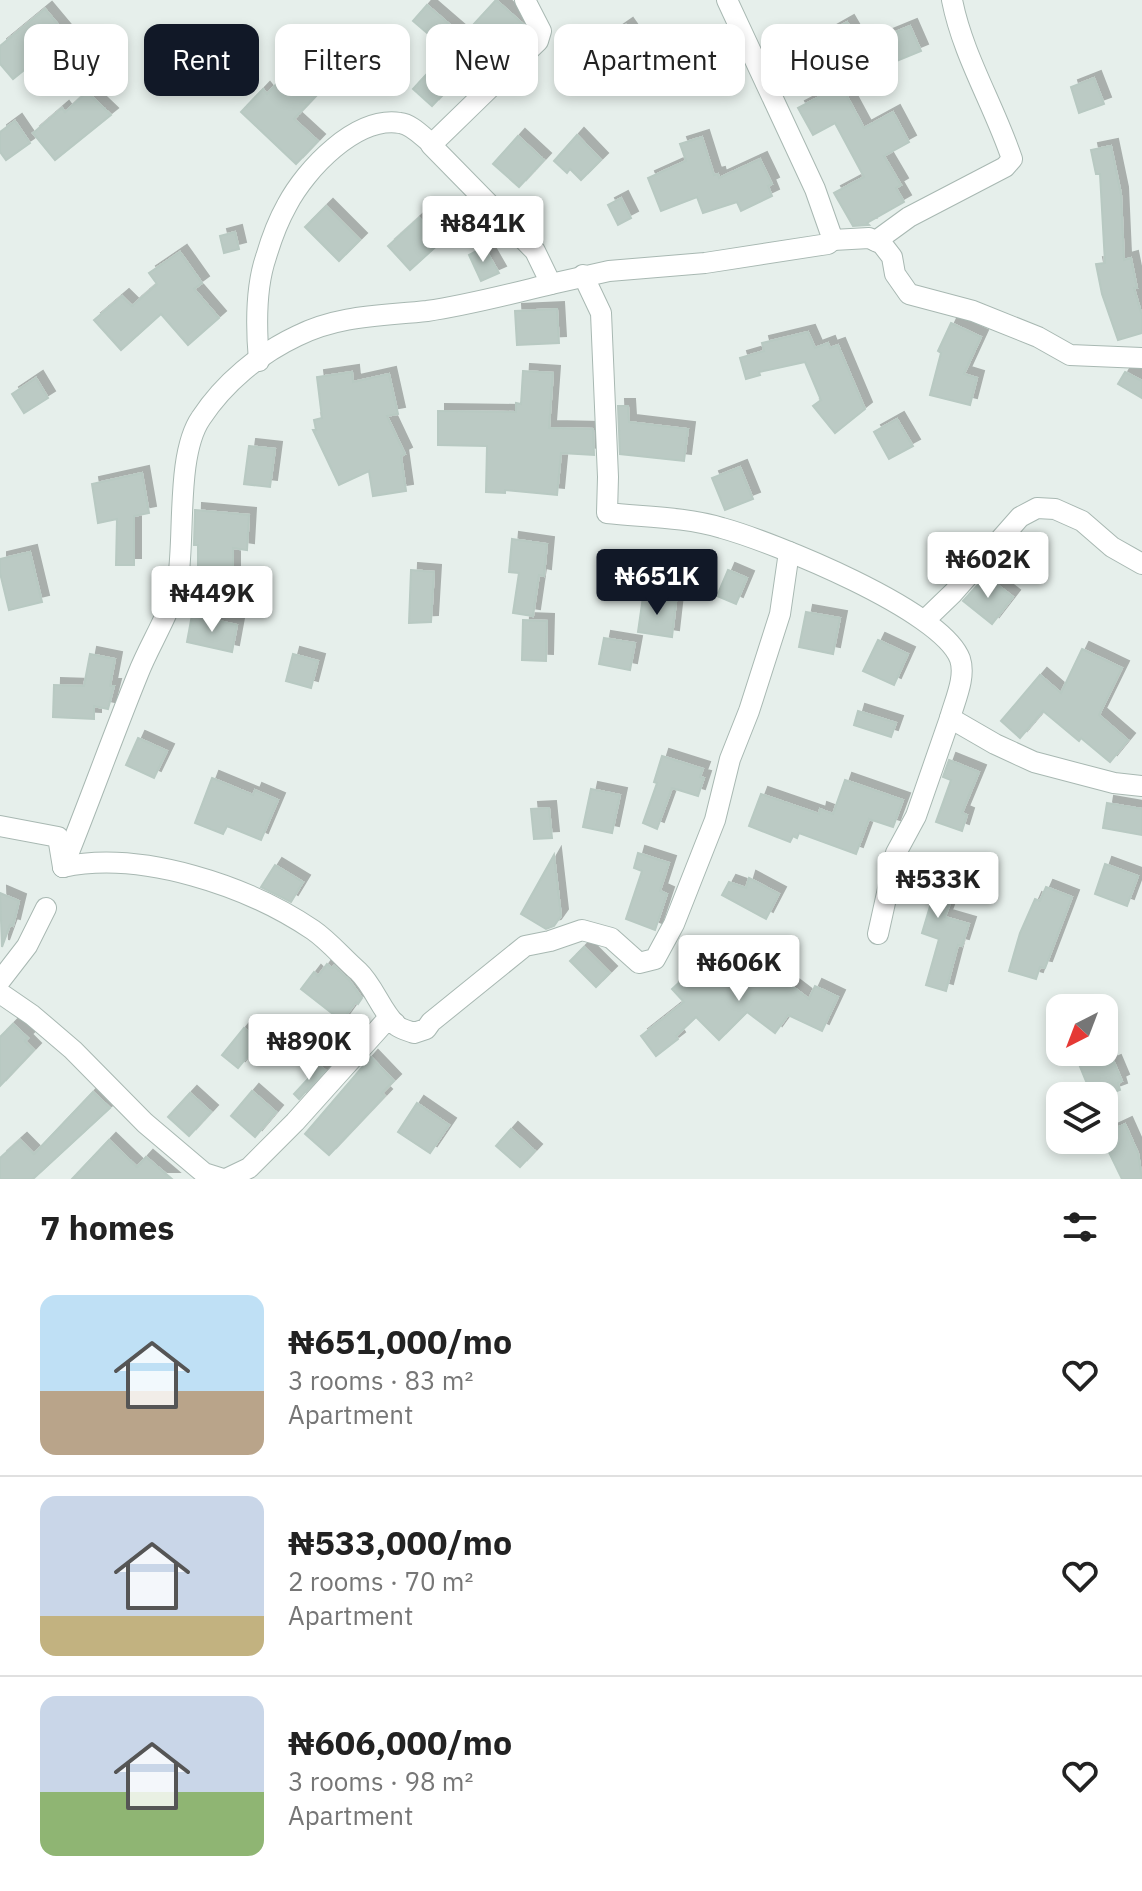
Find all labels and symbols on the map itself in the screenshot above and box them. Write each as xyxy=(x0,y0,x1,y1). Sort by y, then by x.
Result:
pin: ₦841K xyxy=(427,196,539,264)
pin: ₦602K xyxy=(932,532,1044,600)
pin: ₦651K xyxy=(601,549,713,617)
pin: ₦449K xyxy=(156,566,268,634)
pin: ₦533K xyxy=(882,852,994,920)
pin: ₦606K xyxy=(683,935,795,1003)
north arrow xyxy=(1046,994,1118,1066)
pin: ₦890K xyxy=(253,1014,365,1082)

